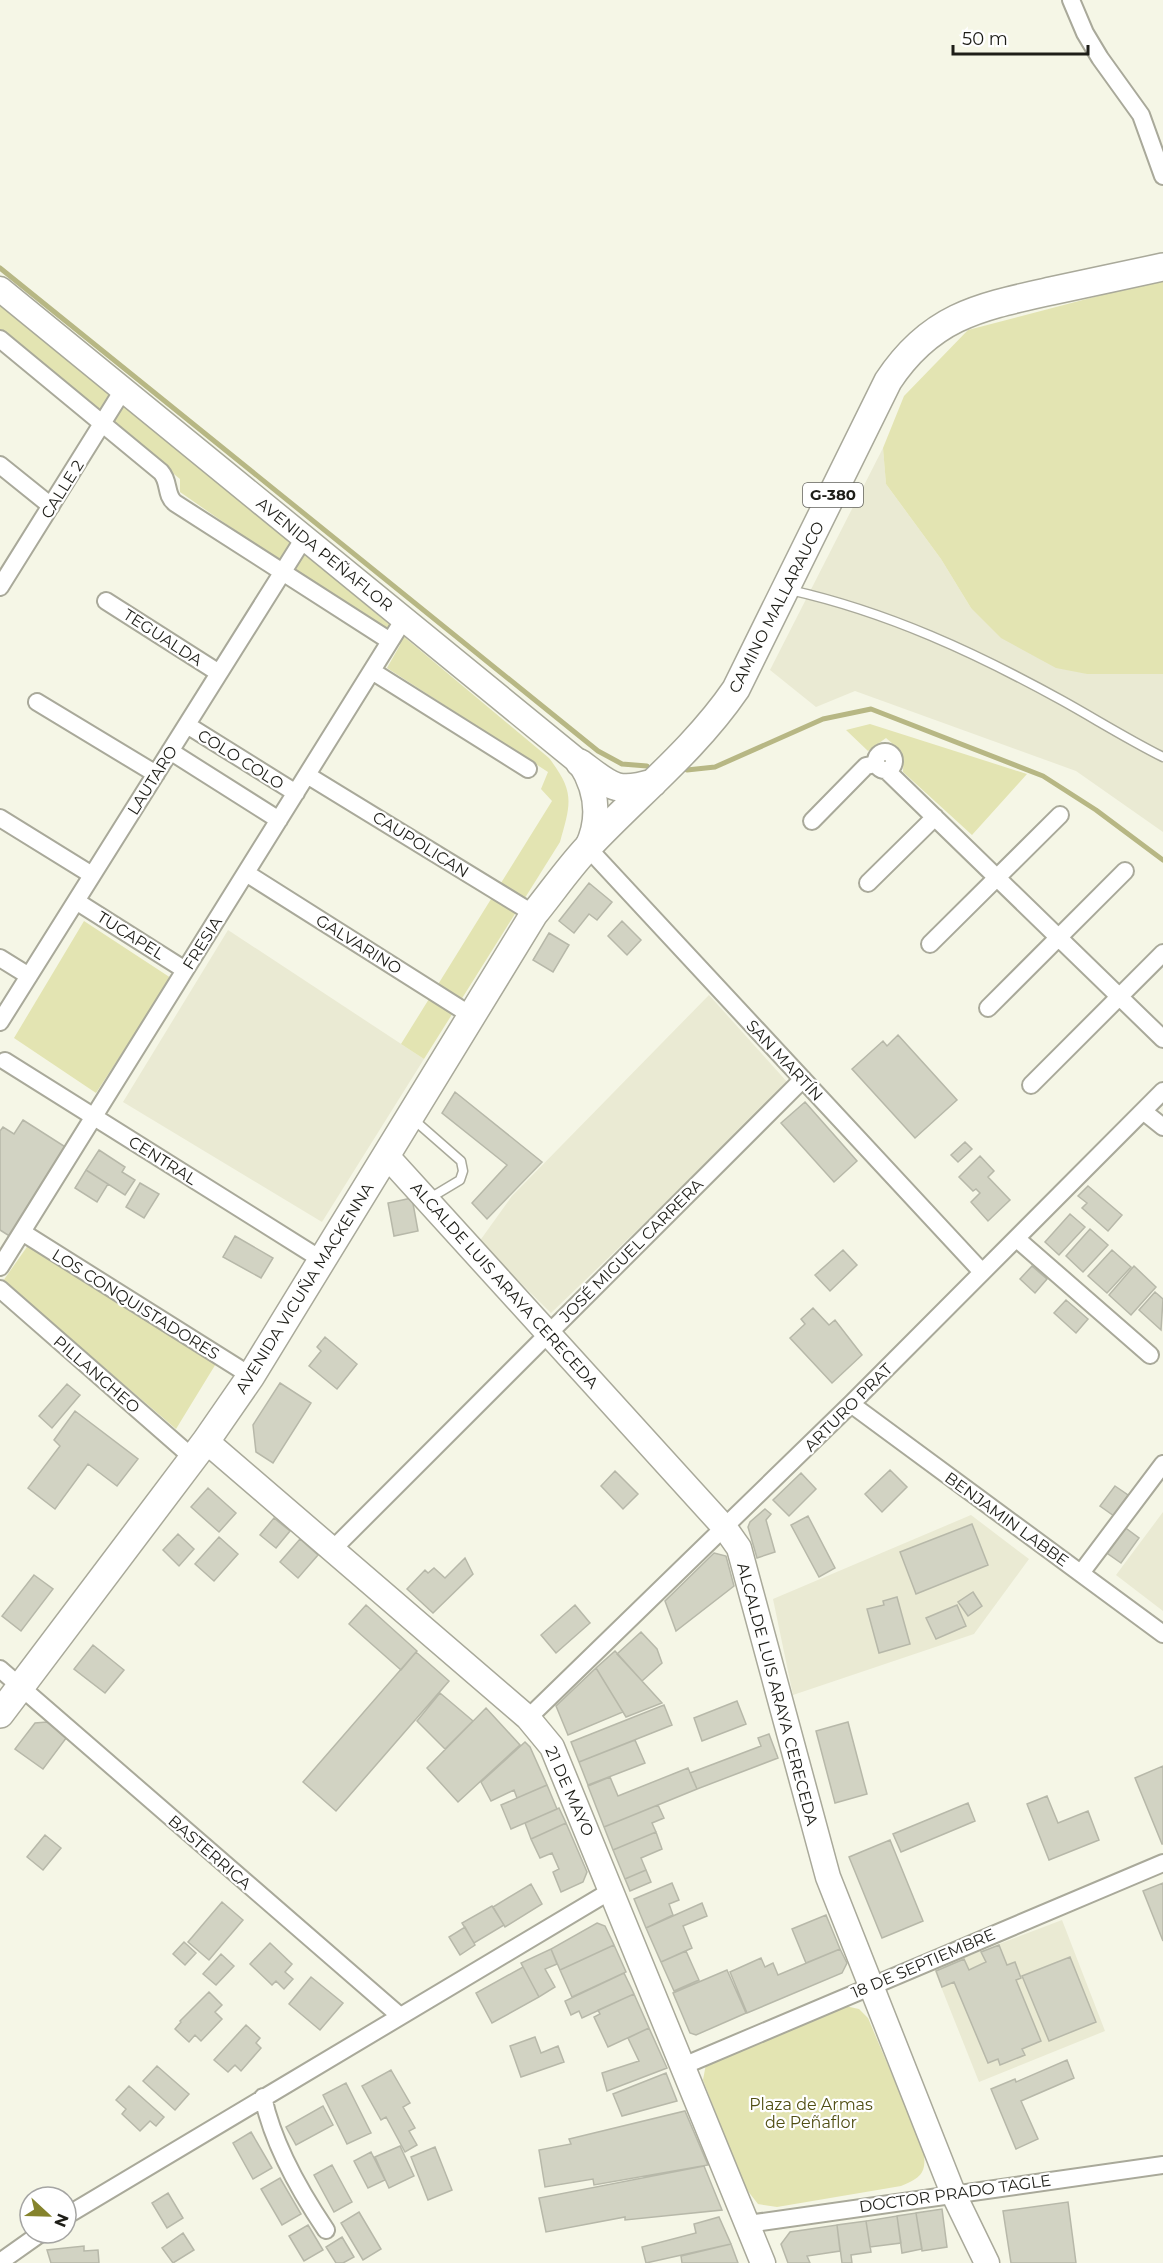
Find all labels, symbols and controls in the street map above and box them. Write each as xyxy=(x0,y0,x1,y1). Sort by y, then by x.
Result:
scale bar xyxy=(953,18,1088,56)
text: 50 m xyxy=(962,28,1008,50)
street label: CALLE 2 xyxy=(37,457,88,522)
road number: G-380 xyxy=(803,483,863,507)
street label: AVENIDA PEÑAFLOR xyxy=(253,494,397,615)
street label: CAMINO MALLARAUCO xyxy=(725,518,828,696)
street label: TEGUALDA xyxy=(120,605,206,670)
street label: COLO COLO xyxy=(194,725,287,793)
street label: LAUTARO xyxy=(124,742,181,818)
street label: CAUPOLICAN xyxy=(369,807,472,882)
street label: TUCAPEL xyxy=(94,907,168,964)
street label: GALVARINO xyxy=(312,911,405,978)
street label: FRESIA xyxy=(179,913,226,973)
street label: SAN MARTÍN xyxy=(742,1016,827,1105)
street label: CENTRAL xyxy=(125,1132,201,1189)
street label: JOSÉ MIGUEL CARRERA xyxy=(555,1174,707,1327)
street label: ALCALDE LUIS ARAYA CERECEDA xyxy=(407,1178,603,1393)
street label: AVENIDA VICUÑA MACKENNA xyxy=(231,1179,378,1397)
street label: LOS CONQUISTADORES xyxy=(49,1245,223,1364)
street label: PILLANCHEO xyxy=(50,1332,144,1417)
street label: ARTURO PRAT xyxy=(800,1359,897,1455)
street label: BENJAMIN LABBE xyxy=(941,1468,1072,1571)
street label: ALCALDE LUIS ARAYA CERECEDA xyxy=(733,1561,822,1828)
street label: 21 DE MAYO xyxy=(541,1743,598,1839)
street label: BASTERRICA xyxy=(164,1811,255,1894)
street label: 18 DE SEPTIEMBRE xyxy=(849,1925,998,2002)
park label: Plaza de Armas de Peñaflor xyxy=(749,2095,873,2132)
street label: DOCTOR PRADO TAGLE xyxy=(858,2171,1052,2216)
north arrow xyxy=(18,2185,78,2245)
text: N xyxy=(50,2211,73,2230)

